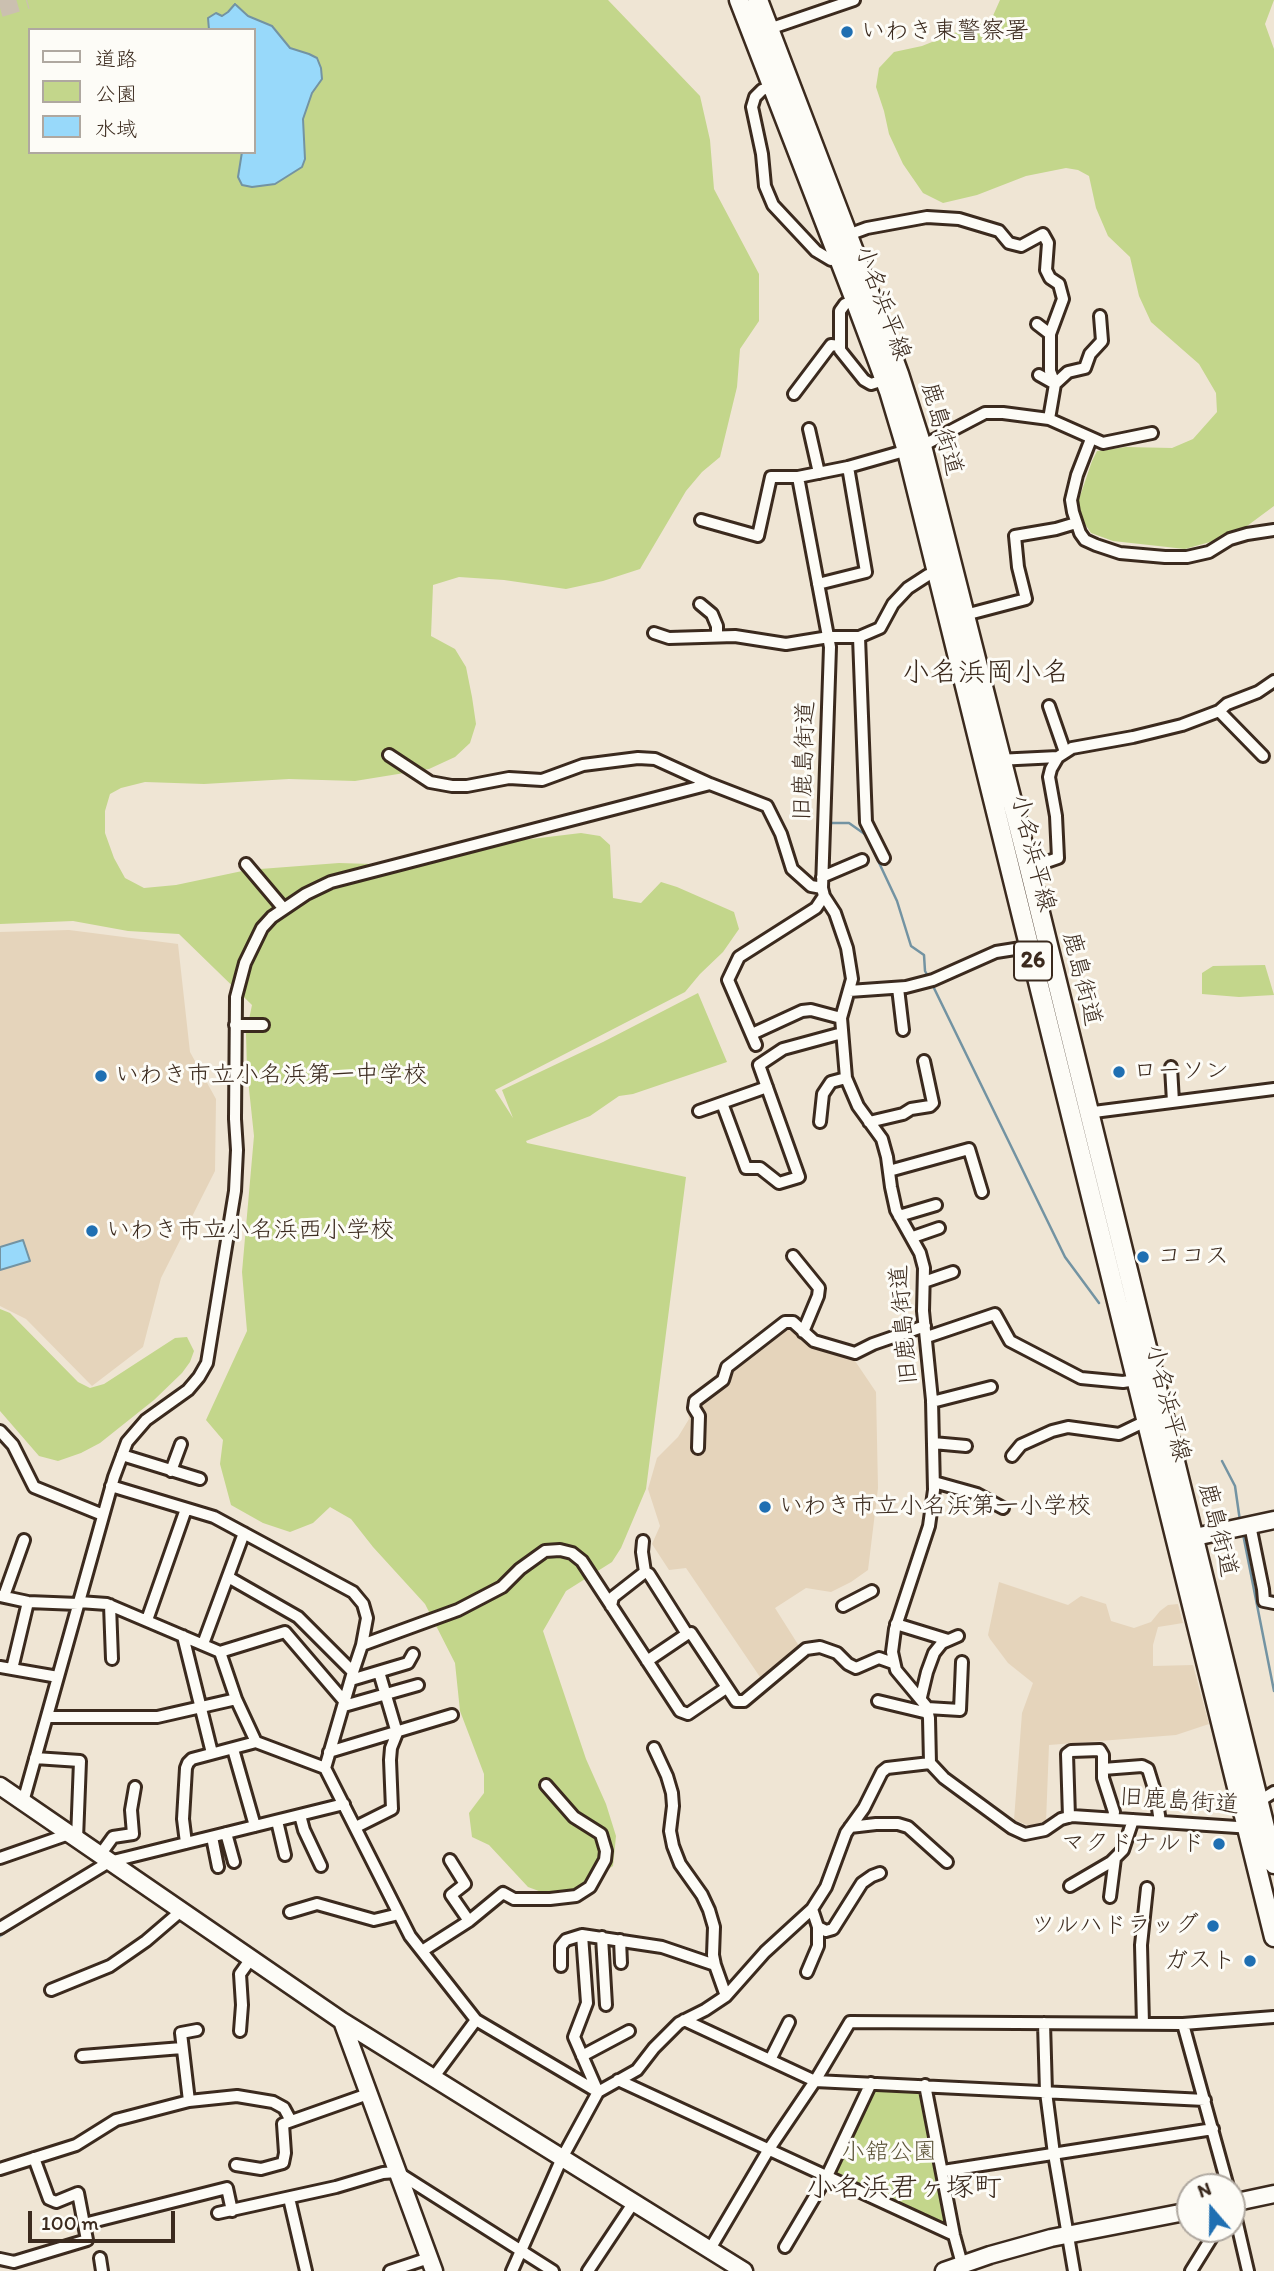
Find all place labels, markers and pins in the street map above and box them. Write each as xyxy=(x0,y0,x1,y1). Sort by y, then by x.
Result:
place label: いわき東警察署 xyxy=(861,18,1029,46)
marker: いわき東警察署 xyxy=(839,24,855,40)
place label: ローソン xyxy=(1133,1058,1229,1086)
place label: いわき市立小名浜第一中学校 xyxy=(115,1062,427,1090)
marker: ローソン xyxy=(1111,1064,1127,1080)
marker: いわき市立小名浜第一中学校 xyxy=(93,1068,109,1084)
place label: いわき市立小名浜西小学校 xyxy=(106,1217,394,1245)
marker: いわき市立小名浜西小学校 xyxy=(84,1223,100,1239)
place label: ココス xyxy=(1157,1243,1229,1271)
marker: ココス xyxy=(1135,1249,1151,1265)
place label: いわき市立小名浜第一小学校 xyxy=(779,1493,1091,1521)
marker: いわき市立小名浜第一小学校 xyxy=(757,1499,773,1515)
place label: マクドナルド xyxy=(1061,1830,1205,1858)
marker: マクドナルド xyxy=(1211,1836,1227,1852)
place label: ツルハドラッグ xyxy=(1031,1912,1199,1940)
marker: ツルハドラッグ xyxy=(1205,1918,1221,1934)
place label: ガスト xyxy=(1164,1947,1236,1975)
marker: ガスト xyxy=(1242,1953,1258,1969)

